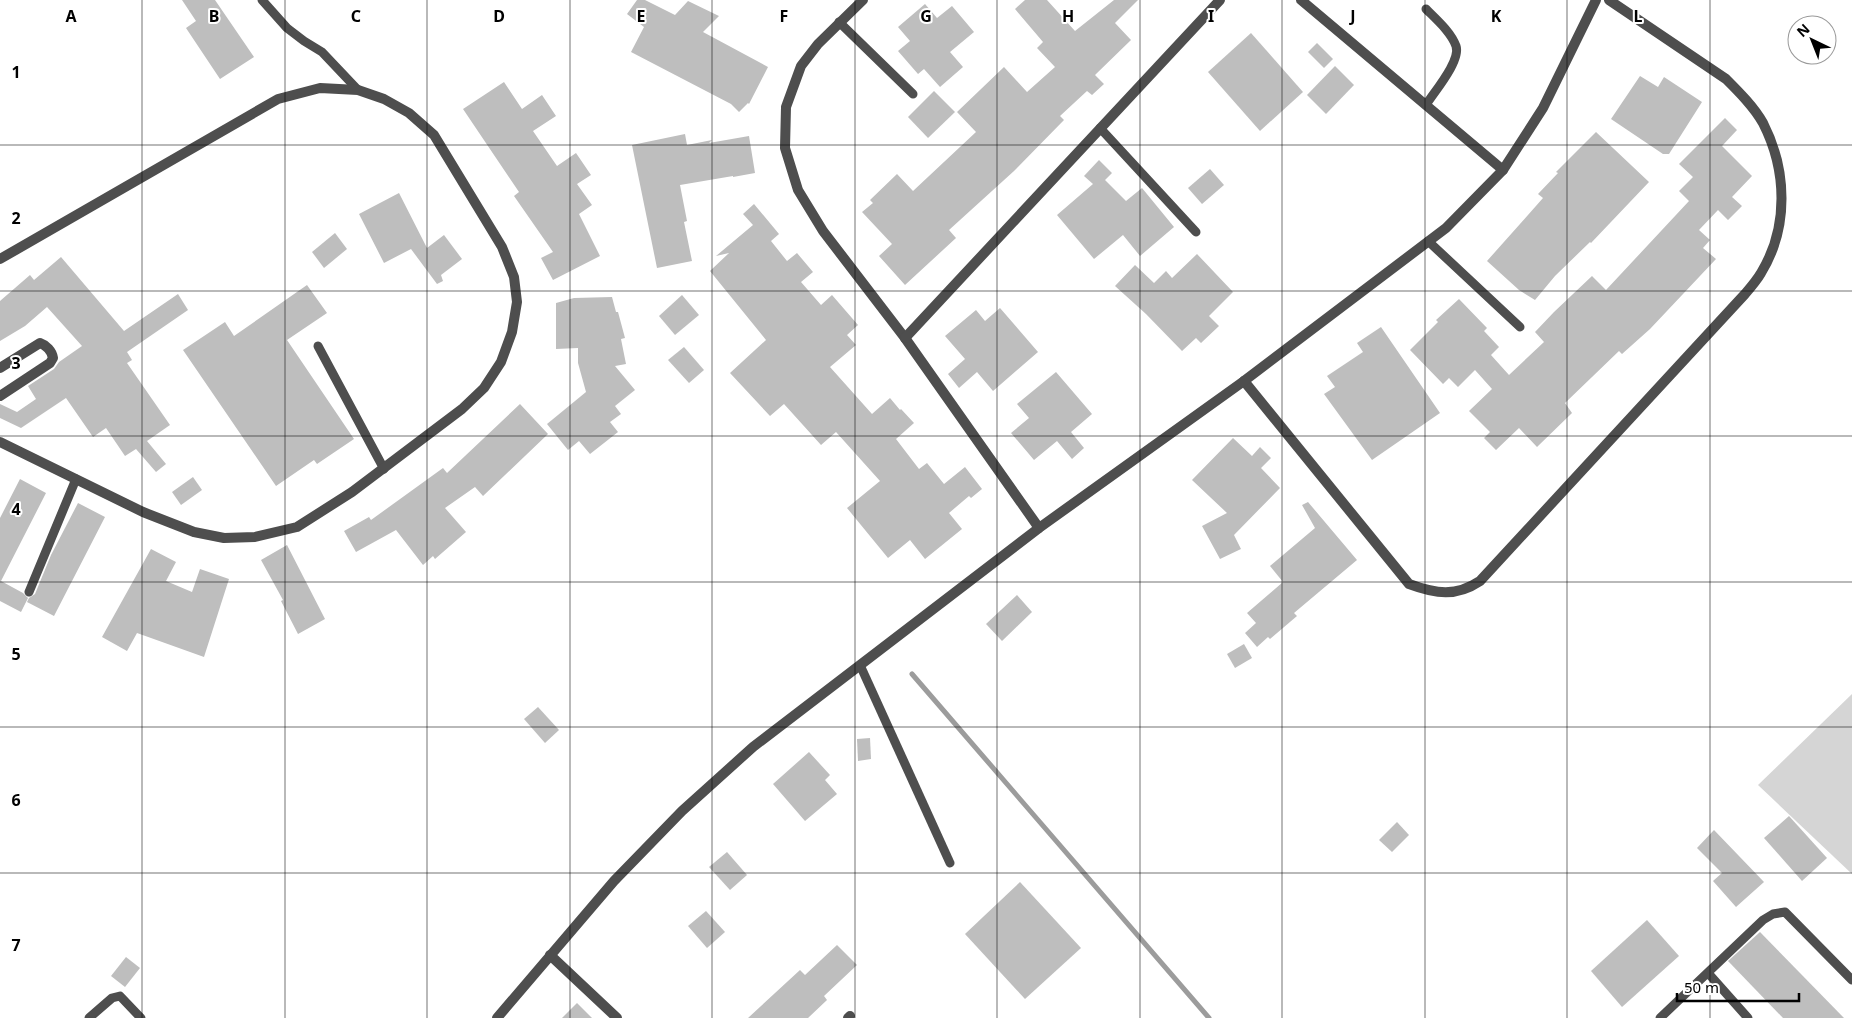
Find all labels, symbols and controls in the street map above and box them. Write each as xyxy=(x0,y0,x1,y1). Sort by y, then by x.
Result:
text: A xyxy=(65,5,77,27)
text: B xyxy=(209,5,219,27)
text: C xyxy=(351,5,361,27)
text: D xyxy=(493,5,505,27)
text: E xyxy=(637,5,646,27)
text: F xyxy=(780,5,788,27)
text: G xyxy=(920,5,932,27)
text: H xyxy=(1062,5,1074,27)
text: I xyxy=(1208,5,1214,27)
text: J xyxy=(1348,5,1356,27)
text: K xyxy=(1491,5,1502,27)
text: L xyxy=(1634,5,1643,27)
north arrow xyxy=(1787,15,1837,65)
text: N xyxy=(1792,19,1813,41)
text: 1 xyxy=(11,61,21,83)
text: 2 xyxy=(11,207,21,229)
text: 3 xyxy=(11,352,21,374)
text: 4 xyxy=(11,498,21,520)
text: 5 xyxy=(11,643,21,665)
text: 6 xyxy=(11,789,21,811)
text: 7 xyxy=(11,934,21,956)
scale bar xyxy=(1677,970,1800,1002)
text: 50 m xyxy=(1684,977,1719,997)

